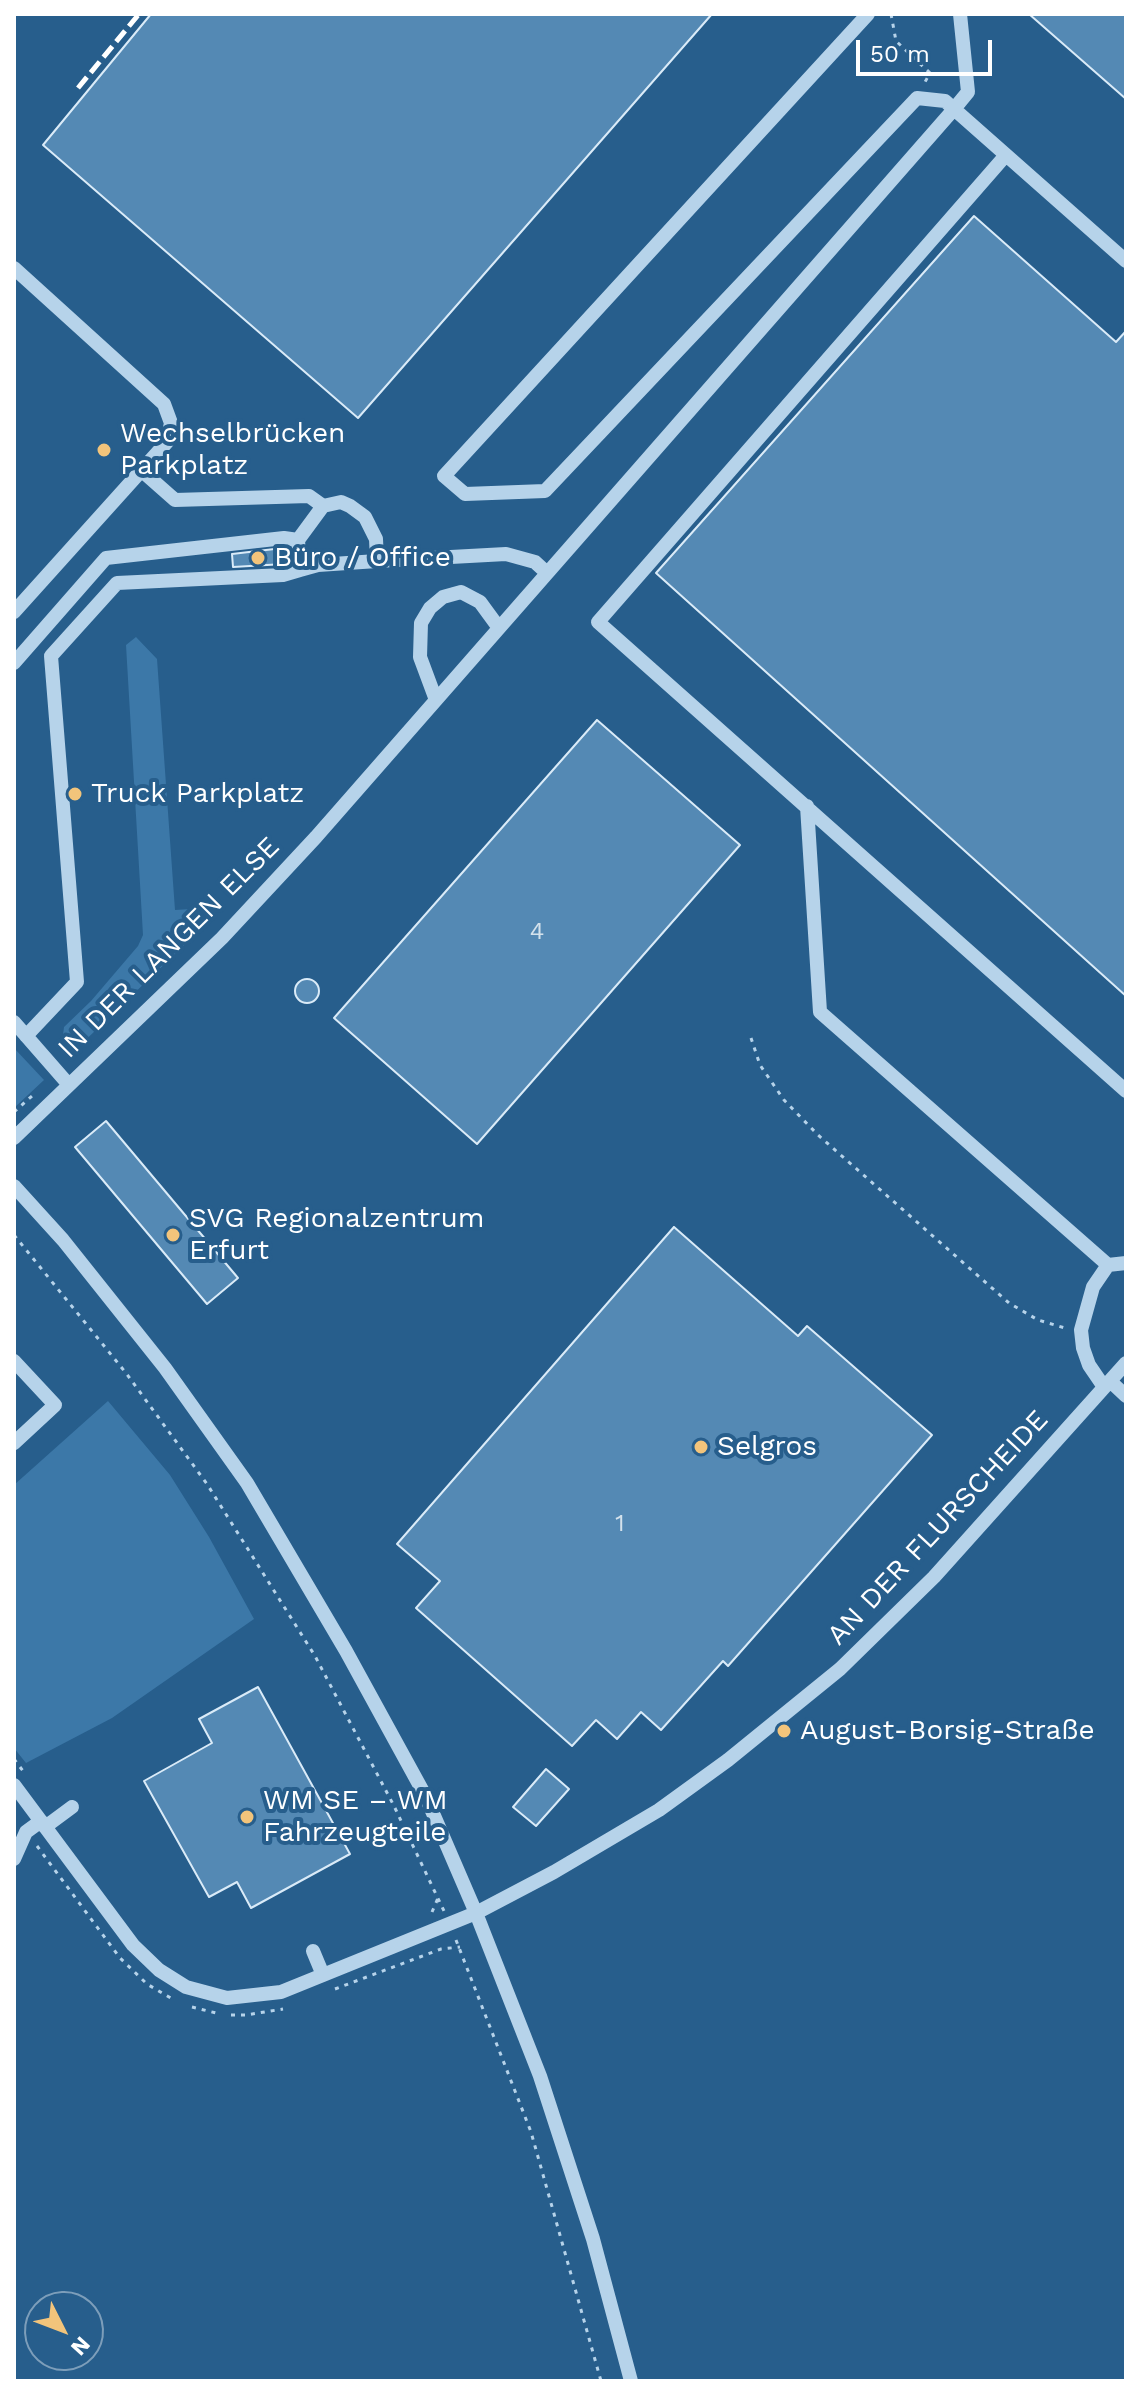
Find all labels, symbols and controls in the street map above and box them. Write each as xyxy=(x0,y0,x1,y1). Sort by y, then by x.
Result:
scale bar xyxy=(860,24,996,74)
text: 50 m xyxy=(870,40,930,68)
place label: Wechselbrücken Parkplatz xyxy=(120,417,345,483)
marker: Wechselbrücken Parkplatz xyxy=(95,441,113,459)
place label: Büro / Office xyxy=(274,541,451,575)
marker: Büro / Office xyxy=(249,549,267,567)
place label: Truck Parkplatz xyxy=(91,777,304,811)
marker: Truck Parkplatz xyxy=(66,785,84,803)
street label: IN DER LANGEN ELSE xyxy=(51,830,287,1066)
house number: 4 xyxy=(530,918,544,946)
place label: SVG Regionalzentrum Erfurt xyxy=(189,1202,484,1268)
marker: SVG Regionalzentrum Erfurt xyxy=(164,1226,182,1244)
street label: AN DER FLURSCHEIDE xyxy=(821,1404,1055,1652)
place label: Selgros xyxy=(717,1430,817,1464)
marker: Selgros xyxy=(692,1438,710,1456)
house number: 1 xyxy=(615,1510,625,1538)
place label: August-Borsig-Straße xyxy=(800,1714,1095,1748)
marker: August-Borsig-Straße xyxy=(775,1722,793,1740)
place label: WM SE – WM Fahrzeugteile xyxy=(263,1784,448,1850)
marker: WM SE – WM Fahrzeugteile xyxy=(238,1808,256,1826)
north arrow xyxy=(24,2291,104,2371)
text: N xyxy=(66,2332,95,2360)

